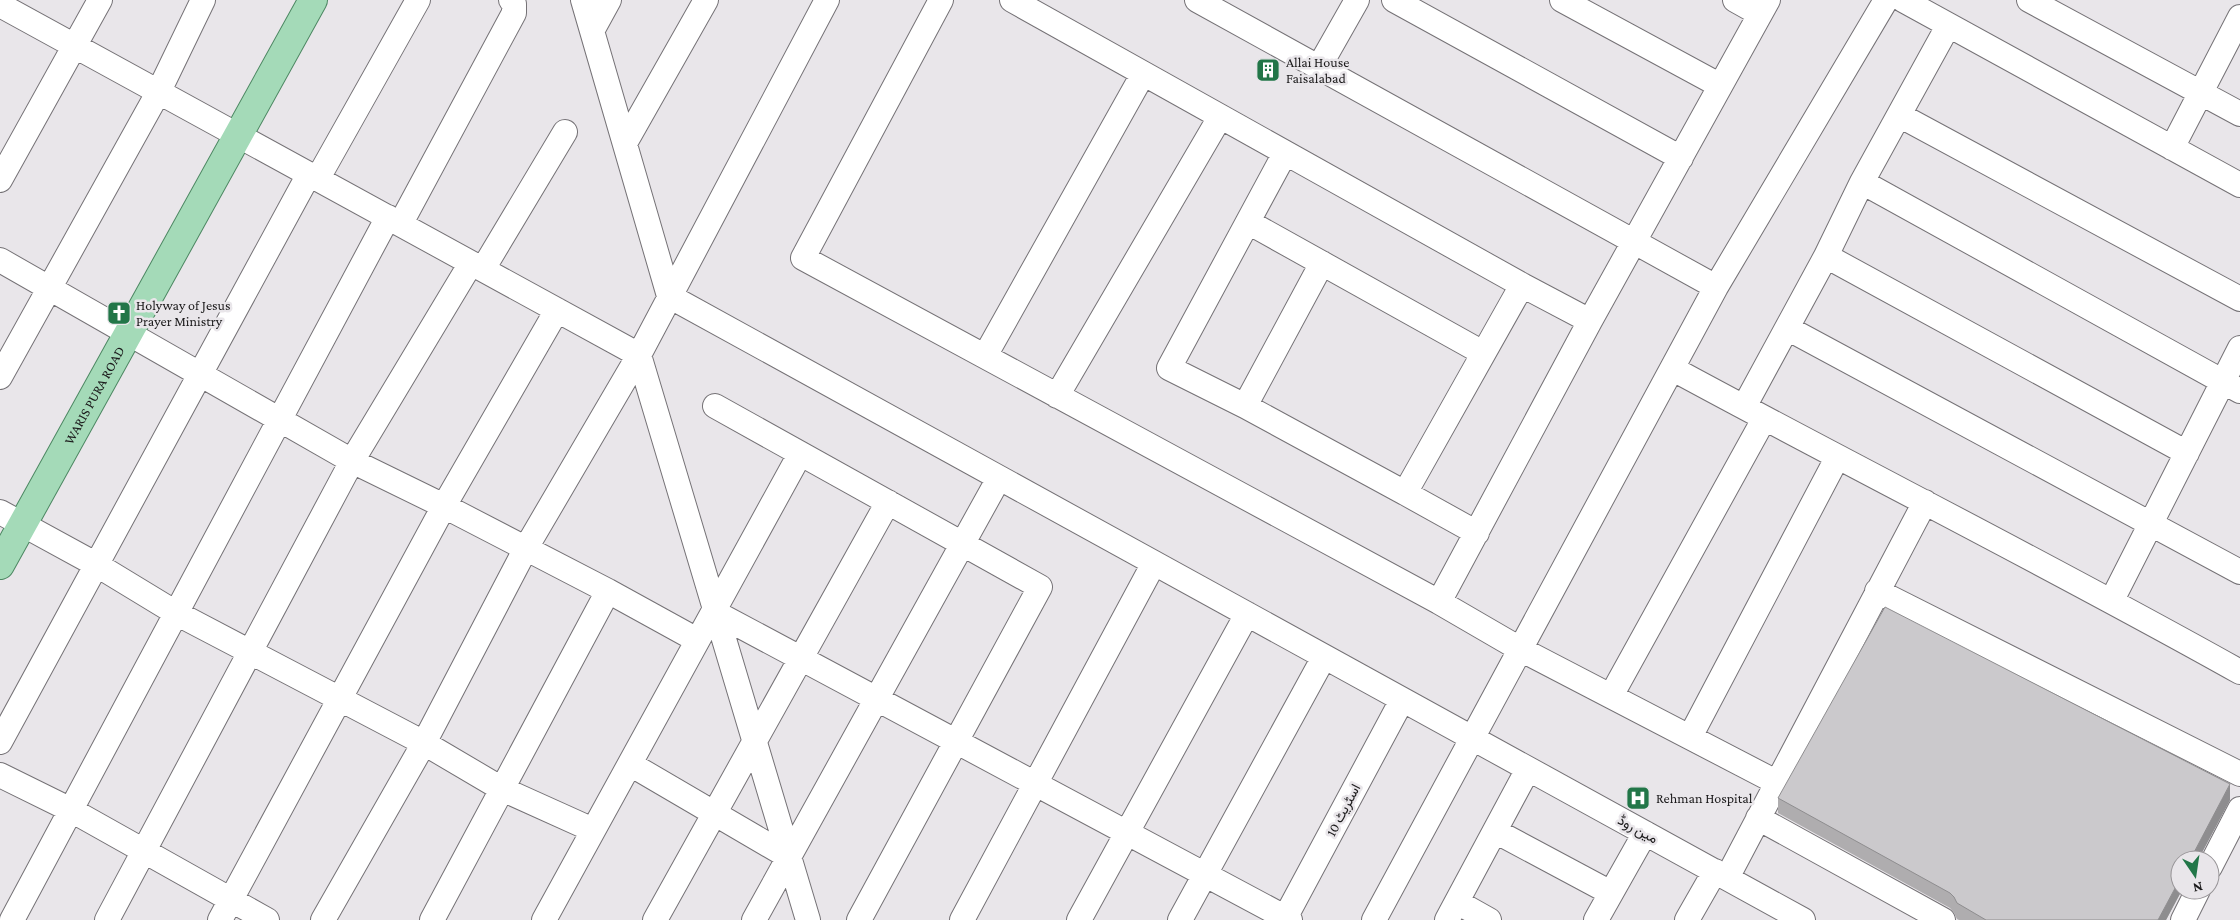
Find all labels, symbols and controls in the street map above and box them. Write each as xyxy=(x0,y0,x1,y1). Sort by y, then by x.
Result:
place label: Allai House Faisalabad xyxy=(1286,54,1349,86)
building icon: Allai House Faisalabad xyxy=(1255,57,1281,83)
place label: Holyway of Jesus Prayer Ministry xyxy=(136,297,231,329)
church icon: Holyway of Jesus Prayer Ministry xyxy=(106,300,132,326)
street label: WARIS PURA ROAD xyxy=(60,343,128,447)
street label: اسٹریٹ 10 xyxy=(1323,781,1364,839)
hospital icon: Rehman Hospital xyxy=(1625,785,1651,811)
place label: Rehman Hospital xyxy=(1656,790,1753,806)
street label: مین روڈ xyxy=(1615,812,1661,847)
north arrow xyxy=(2170,850,2220,900)
text: N xyxy=(2191,879,2204,897)

